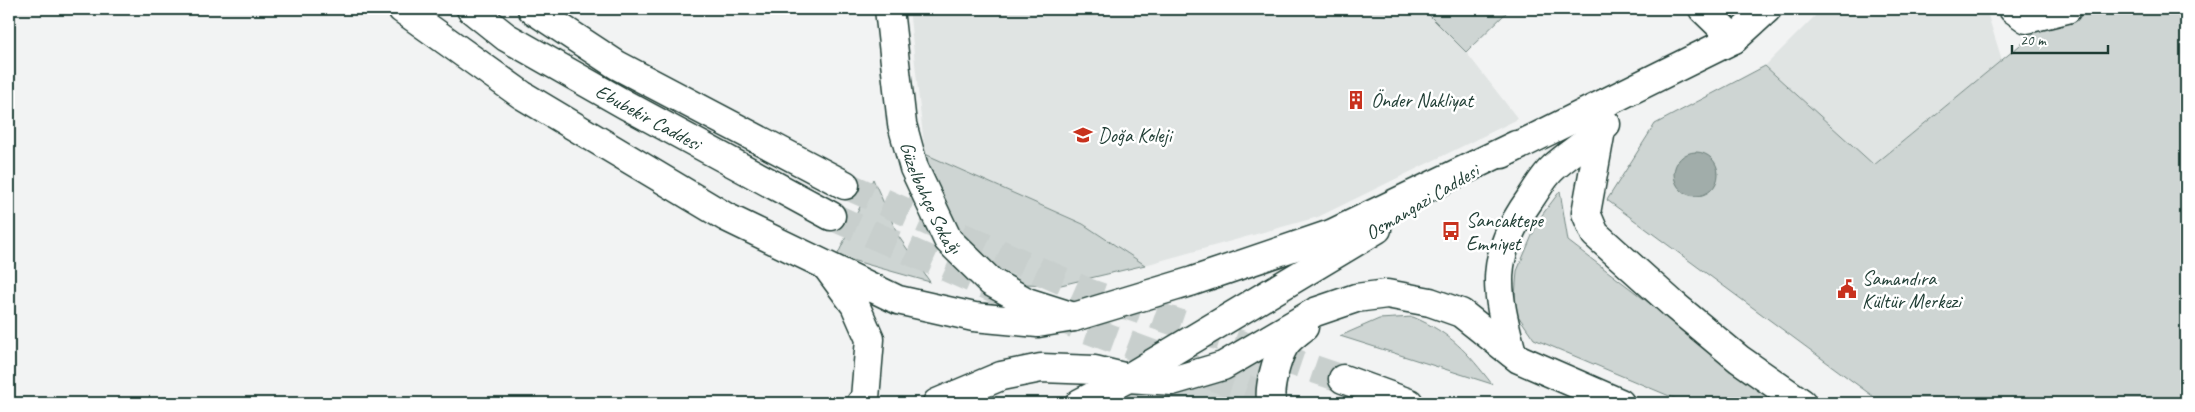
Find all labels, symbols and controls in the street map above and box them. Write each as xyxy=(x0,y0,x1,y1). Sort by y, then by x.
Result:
scale bar xyxy=(2012,22,2109,54)
text: 20 m xyxy=(2020,31,2047,50)
street label: Ebubekir Caddesi xyxy=(591,78,707,157)
place label: Önder Nakliyat xyxy=(1371,88,1475,113)
building icon: Önder Nakliyat xyxy=(1345,89,1367,111)
place label: Doğa Koleji xyxy=(1098,123,1174,148)
school or university icon: Doğa Koleji xyxy=(1072,124,1094,146)
street label: Güzelbahçe Sokağı xyxy=(895,139,968,260)
street label: Osmangazi Caddesi xyxy=(1361,157,1485,246)
place label: Sancaktepe Emniyet xyxy=(1466,208,1544,256)
bus stop icon: Sancaktepe Emniyet xyxy=(1440,220,1462,242)
place label: Samandıra Kültür Merkezi xyxy=(1862,266,1963,314)
public building icon: Samandıra Kültür Merkezi xyxy=(1836,278,1858,300)

